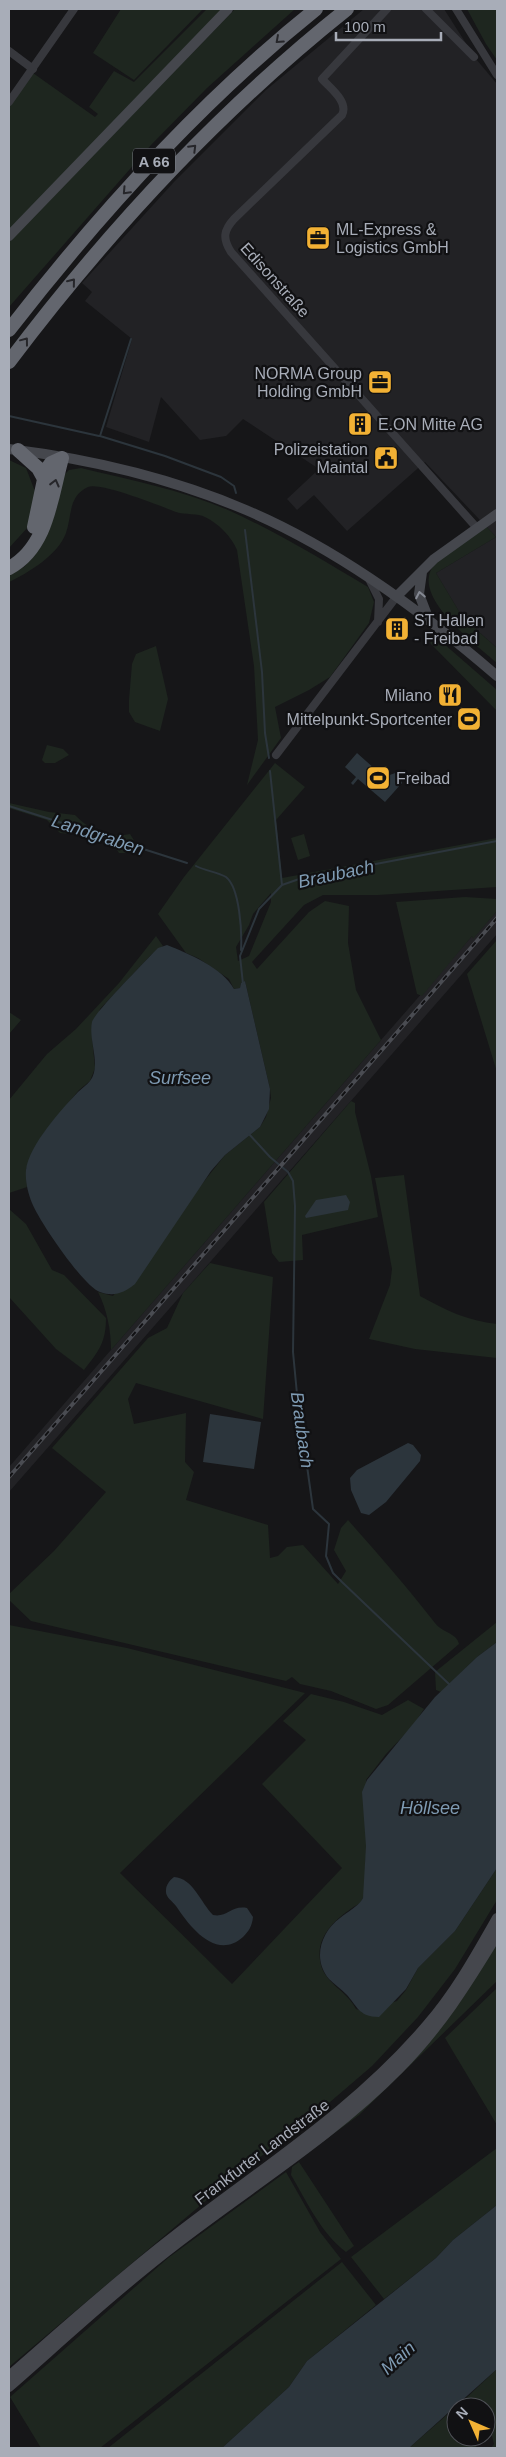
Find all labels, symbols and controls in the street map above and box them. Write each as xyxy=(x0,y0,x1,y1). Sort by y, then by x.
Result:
scale bar xyxy=(336,10,441,42)
text: 100 m xyxy=(344,18,386,35)
one-way arrow xyxy=(276,34,285,43)
one-way arrow xyxy=(187,145,196,154)
road number: A 66 xyxy=(133,148,175,174)
one-way arrow xyxy=(123,185,132,194)
place label: ML-Express & Logistics GmbH xyxy=(336,221,449,256)
office icon: ML-Express & Logistics GmbH xyxy=(305,225,331,251)
street label: Edisonstraße xyxy=(237,239,313,321)
one-way arrow xyxy=(66,278,75,287)
one-way arrow xyxy=(19,337,28,347)
place label: NORMA Group Holding GmbH xyxy=(254,365,362,400)
office icon: NORMA Group Holding GmbH xyxy=(367,369,393,395)
building icon: E.ON Mitte AG xyxy=(347,411,373,437)
place label: E.ON Mitte AG xyxy=(378,416,483,433)
place label: Polizeistation Maintal xyxy=(274,441,368,476)
public building icon: Polizeistation Maintal xyxy=(373,445,399,471)
one-way arrow xyxy=(49,478,60,487)
one-way arrow xyxy=(415,591,426,600)
place label: ST Hallen - Freibad xyxy=(414,612,484,647)
building icon: ST Hallen - Freibad xyxy=(384,616,410,642)
restaurant icon: Milano xyxy=(437,682,463,708)
place label: Milano xyxy=(385,687,432,704)
sports icon: Mittelpunkt-Sportcenter xyxy=(456,706,482,732)
place label: Mittelpunkt-Sportcenter xyxy=(287,711,453,728)
sports icon: Freibad xyxy=(365,765,391,791)
place label: Freibad xyxy=(396,770,450,787)
water label: Landgraben xyxy=(49,811,147,859)
water label: Braubach xyxy=(296,856,376,892)
water label: Surfsee xyxy=(149,1068,211,1088)
water label: Braubach xyxy=(287,1390,317,1470)
water label: Höllsee xyxy=(400,1798,460,1818)
street label: Frankfurter Landstraße xyxy=(192,2096,333,2208)
water label: Main xyxy=(377,2338,419,2378)
north arrow xyxy=(446,2397,496,2447)
text: N xyxy=(453,2404,471,2422)

